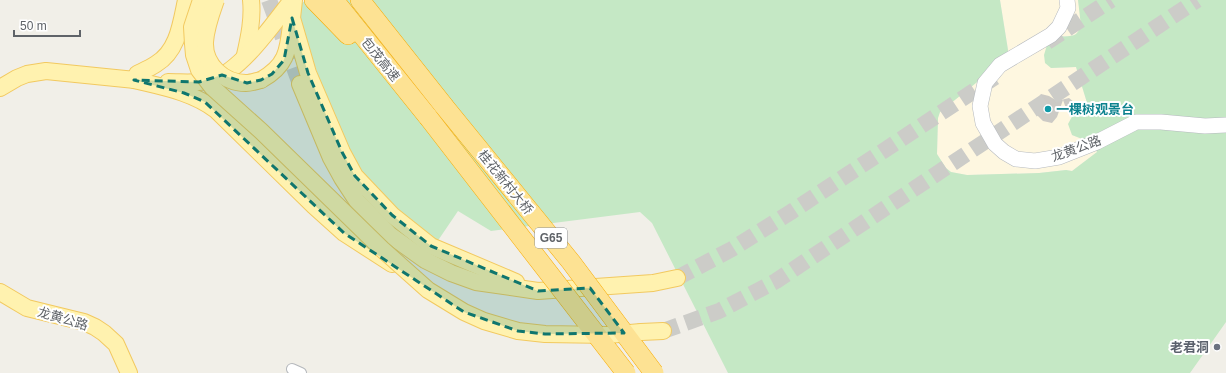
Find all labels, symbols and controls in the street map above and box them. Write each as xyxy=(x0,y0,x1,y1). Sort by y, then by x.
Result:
scale bar xyxy=(14,12,80,38)
text: 50 m xyxy=(20,19,47,33)
street label: 包茂高速 xyxy=(358,34,403,84)
place label: 一棵树观景台 xyxy=(1056,102,1134,117)
marker: 一棵树观景台 xyxy=(1043,104,1053,114)
street label: 龙黄公路 xyxy=(1049,133,1103,164)
street label: 桂花新村大桥 xyxy=(475,147,536,217)
road number: G65 xyxy=(535,228,567,248)
street label: 龙黄公路 xyxy=(36,304,90,333)
place label: 老君洞 xyxy=(1170,340,1209,355)
marker: 老君洞 xyxy=(1212,342,1222,352)

